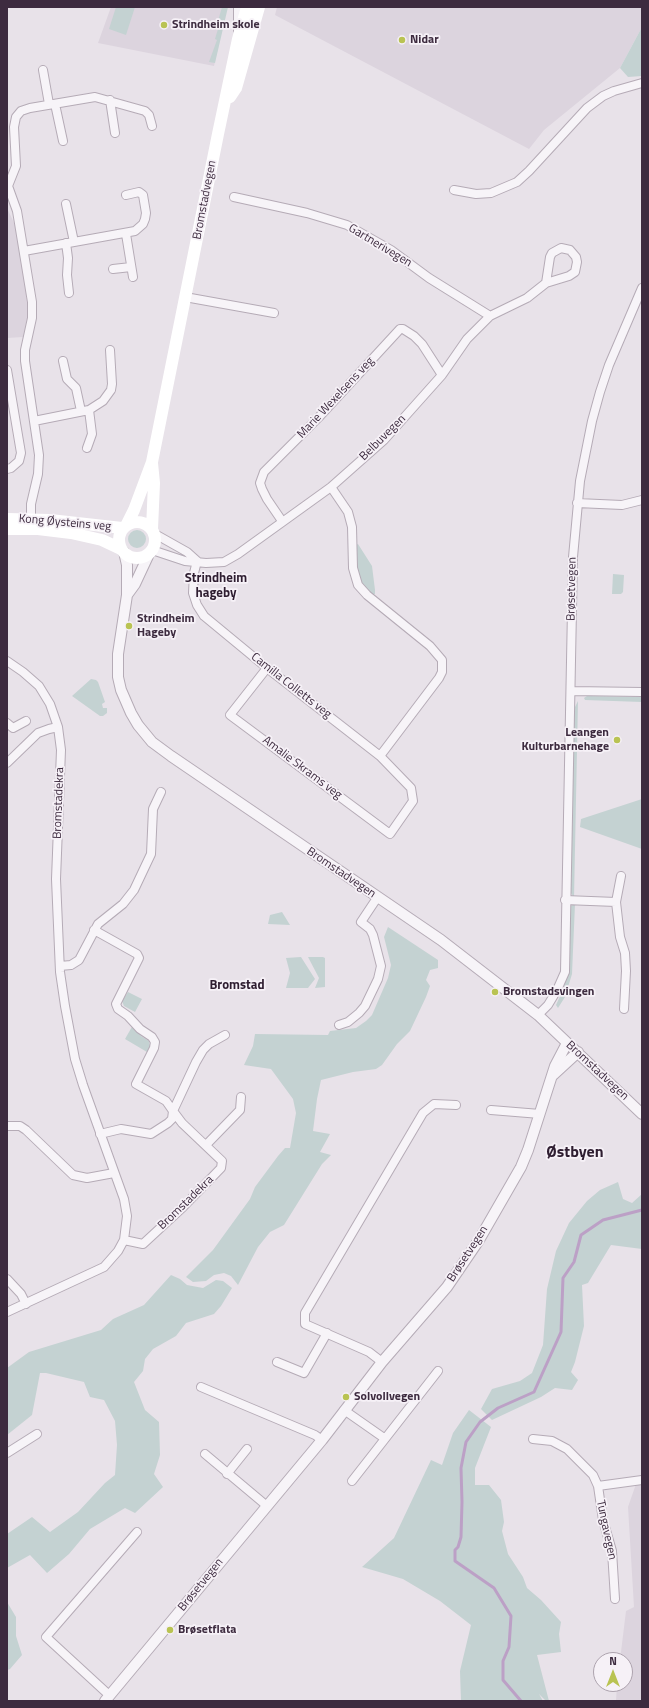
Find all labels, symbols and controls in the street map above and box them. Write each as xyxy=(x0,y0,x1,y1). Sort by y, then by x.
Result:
place label: Strindheim skole xyxy=(172,18,260,32)
marker: Strindheim skole xyxy=(159,20,169,30)
place label: Nidar xyxy=(410,33,439,47)
marker: Nidar xyxy=(397,35,407,45)
street label: Bromstadvegen xyxy=(190,159,220,241)
street label: Gartnerivegen xyxy=(346,221,414,271)
street label: Marie Wexelsens veg xyxy=(294,354,378,442)
street label: Belbuvegen xyxy=(357,412,409,464)
street label: Kong Øysteins veg xyxy=(18,512,112,534)
street label: Brøsetvegen xyxy=(564,557,580,621)
district label: Strindheim hageby xyxy=(185,571,247,602)
place label: Strindheim Hageby xyxy=(137,612,195,640)
marker: Strindheim Hageby xyxy=(124,621,134,631)
street label: Camilla Colletts veg xyxy=(248,650,334,722)
place label: Leangen Kulturbarnehage xyxy=(522,726,609,754)
street label: Amalie Skrams veg xyxy=(259,733,345,803)
marker: Leangen Kulturbarnehage xyxy=(612,735,622,745)
street label: Bromstadekra xyxy=(51,767,67,839)
street label: Bromstadvegen xyxy=(304,845,378,901)
district label: Bromstad xyxy=(209,978,265,994)
place label: Bromstadsvingen xyxy=(503,985,594,999)
marker: Bromstadsvingen xyxy=(490,987,500,997)
street label: Bromstadvegen xyxy=(563,1038,631,1104)
district label: Østbyen xyxy=(546,1143,604,1163)
street label: Bromstadekra xyxy=(155,1173,217,1233)
street label: Brøsetvegen xyxy=(445,1223,491,1285)
place label: Solvollvegen xyxy=(354,1390,420,1404)
marker: Solvollvegen xyxy=(341,1392,351,1402)
street label: Tungavegen xyxy=(593,1499,619,1561)
street label: Brøsetvegen xyxy=(175,1556,227,1614)
place label: Brøsetflata xyxy=(178,1623,236,1637)
marker: Brøsetflata xyxy=(165,1625,175,1635)
north arrow xyxy=(593,1652,633,1692)
text: N xyxy=(609,1653,617,1669)

